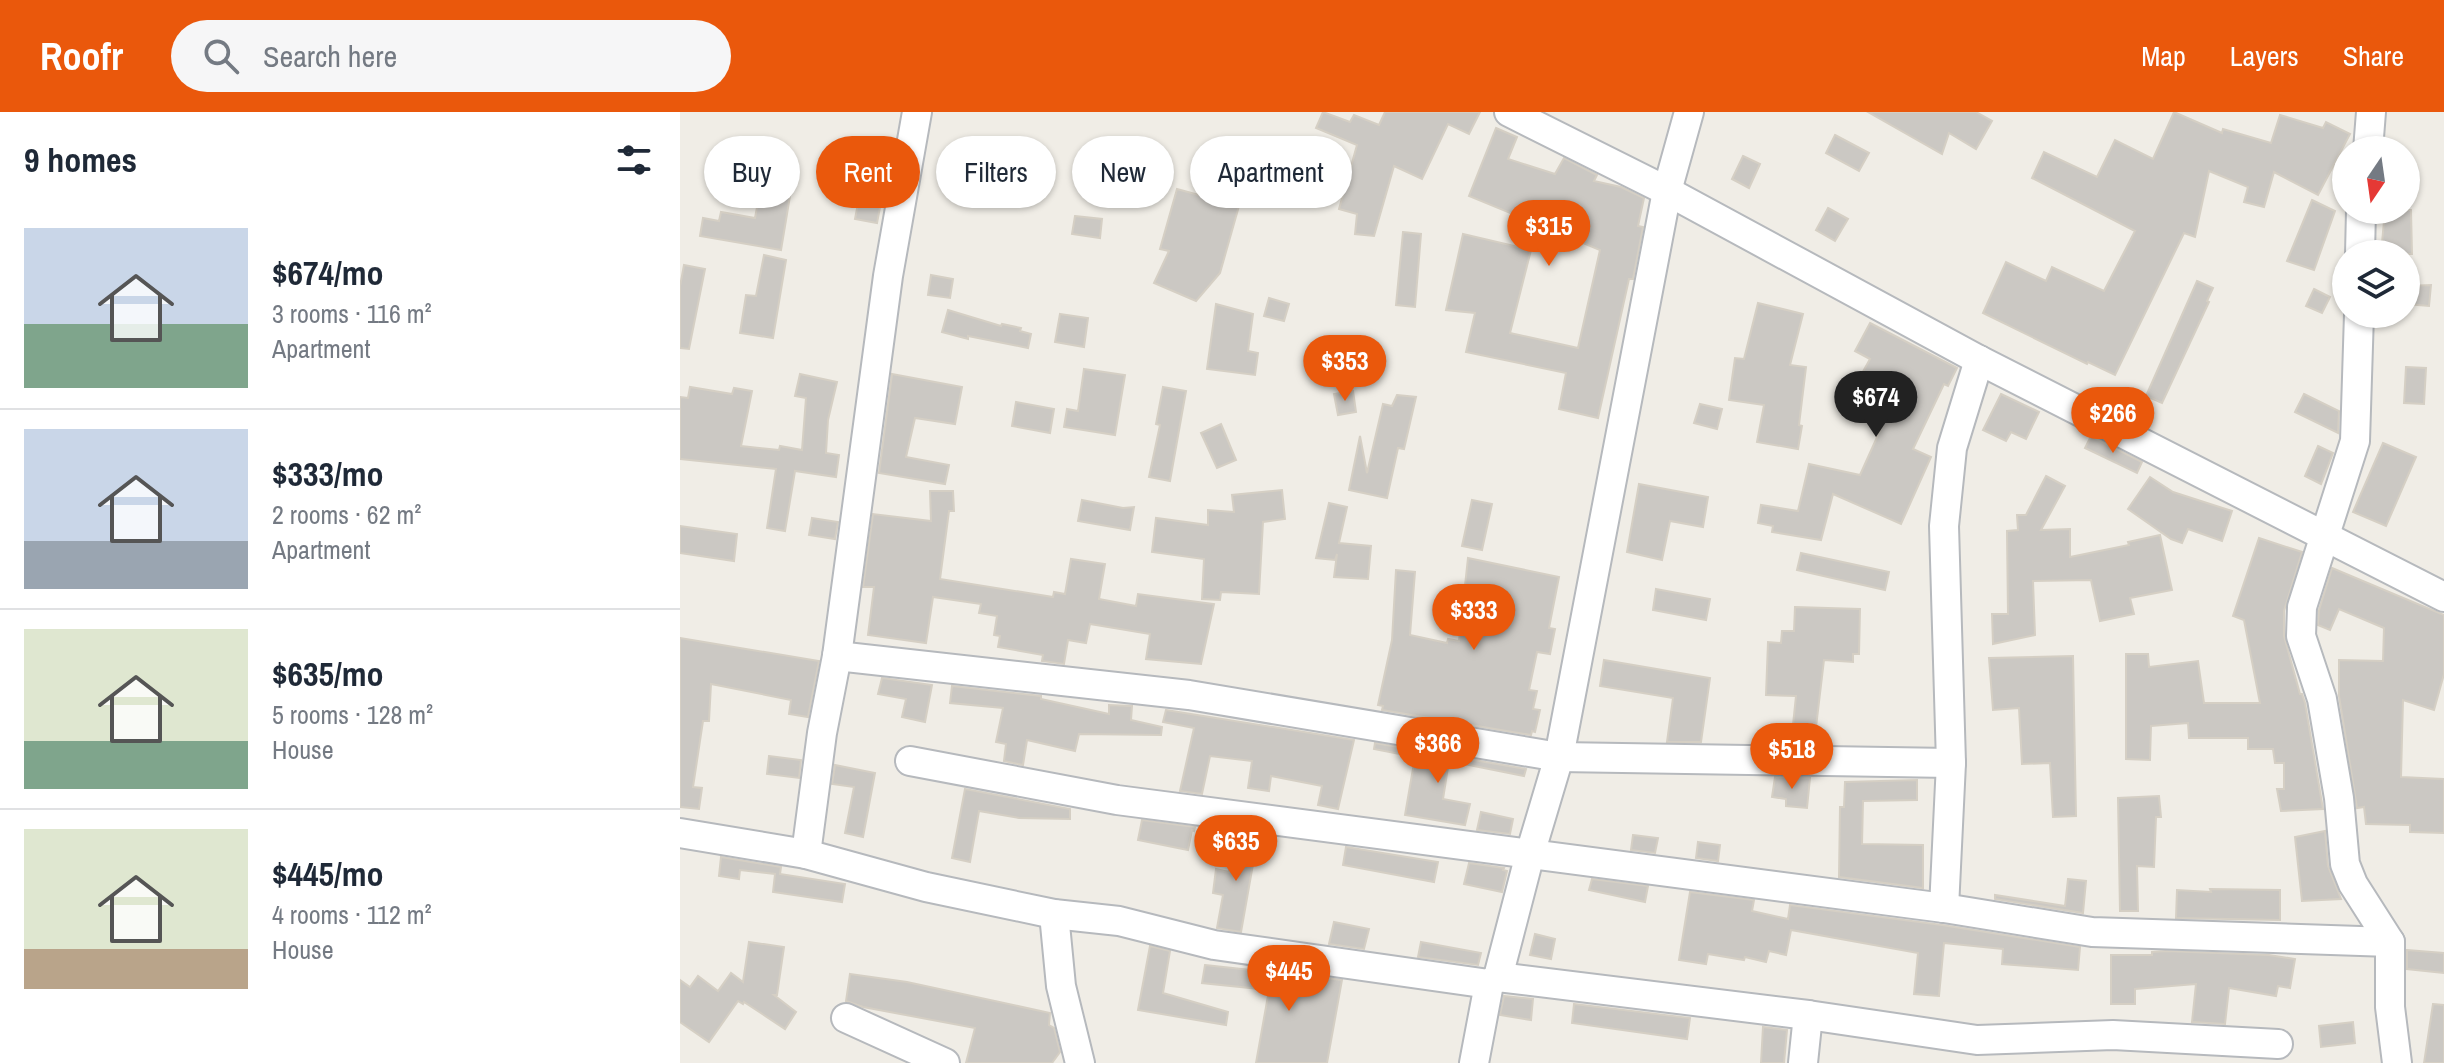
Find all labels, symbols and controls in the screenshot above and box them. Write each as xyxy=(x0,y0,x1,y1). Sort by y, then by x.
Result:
search box xyxy=(171,20,731,92)
text: Roofr xyxy=(40,31,123,82)
icon: search xyxy=(199,34,243,78)
text: Search here xyxy=(263,36,397,76)
text: Map xyxy=(2141,37,2186,75)
text: Layers xyxy=(2230,37,2299,75)
text: Share xyxy=(2343,37,2404,75)
chip: Buy xyxy=(704,136,800,208)
chip: Rent xyxy=(816,136,920,208)
chip: Filters xyxy=(936,136,1056,208)
chip: New xyxy=(1072,136,1174,208)
chip: Apartment xyxy=(1190,136,1352,208)
north arrow xyxy=(2332,136,2420,224)
map controls xyxy=(2332,136,2420,328)
text: 9 homes xyxy=(24,137,137,183)
icon: filters xyxy=(612,138,656,182)
pin: $315 xyxy=(1502,200,1596,268)
text: $315 xyxy=(1525,208,1573,243)
button: layers xyxy=(2332,240,2420,328)
text: $674/mo xyxy=(272,250,384,296)
icon: home xyxy=(88,260,184,356)
text: 3 rooms · 116 m² xyxy=(272,296,432,331)
text: Apartment xyxy=(272,331,370,366)
pin: $353 xyxy=(1298,335,1392,403)
text: $353 xyxy=(1321,343,1369,378)
pin: $674 xyxy=(1829,371,1923,439)
text: $674 xyxy=(1852,379,1900,414)
pin: $266 xyxy=(2066,387,2160,455)
text: $266 xyxy=(2089,395,2137,430)
text: $333/mo xyxy=(272,451,384,497)
icon: home xyxy=(88,461,184,557)
text: 2 rooms · 62 m² xyxy=(272,497,421,532)
text: Apartment xyxy=(272,532,370,567)
pin: $333 xyxy=(1427,584,1521,652)
text: $333 xyxy=(1450,592,1498,627)
text: $635/mo xyxy=(272,651,384,697)
icon: home xyxy=(88,661,184,757)
text: 5 rooms · 128 m² xyxy=(272,697,433,732)
pin: $366 xyxy=(1391,717,1485,785)
pin: $518 xyxy=(1745,723,1839,791)
text: $366 xyxy=(1414,725,1462,760)
text: $518 xyxy=(1768,731,1816,766)
text: House xyxy=(272,732,334,767)
pin: $635 xyxy=(1189,815,1283,883)
text: $635 xyxy=(1212,823,1260,858)
text: $445/mo xyxy=(272,851,384,897)
icon: home xyxy=(88,861,184,957)
text: 4 rooms · 112 m² xyxy=(272,897,432,932)
text: House xyxy=(272,932,334,967)
pin: $445 xyxy=(1242,945,1336,1013)
text: $445 xyxy=(1265,953,1313,988)

